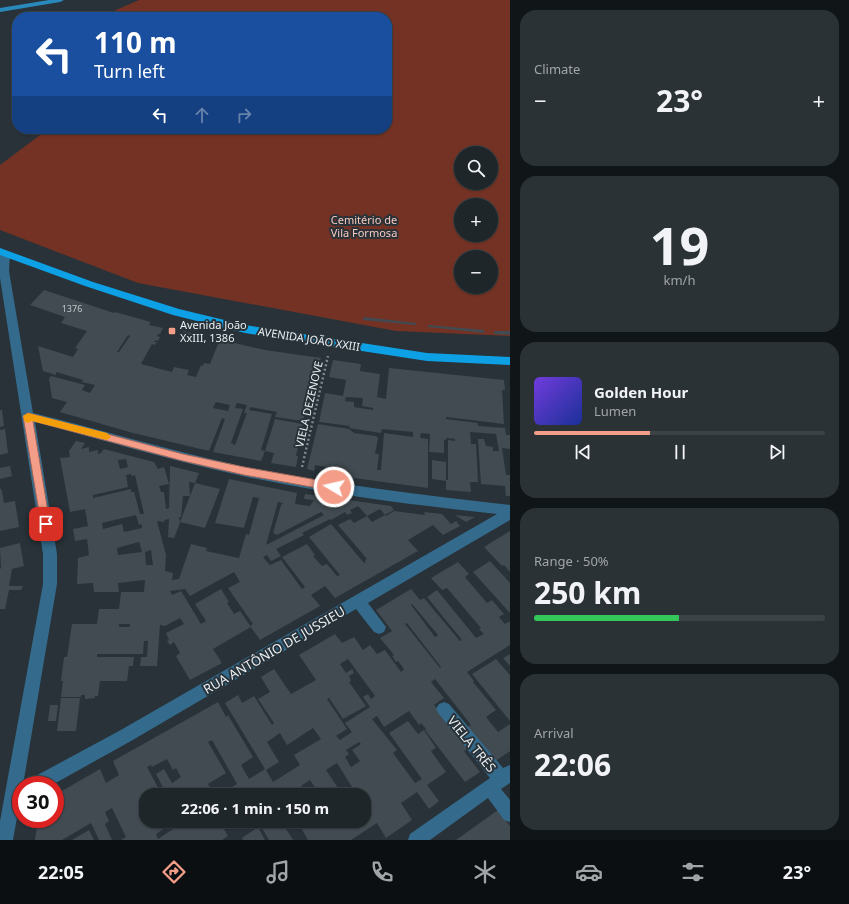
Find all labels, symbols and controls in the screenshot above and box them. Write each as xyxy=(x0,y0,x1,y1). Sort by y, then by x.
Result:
text: 110 m xyxy=(94,23,177,61)
icon: left xyxy=(28,28,80,80)
text: Turn left xyxy=(94,59,165,83)
text: Climate xyxy=(534,60,580,78)
text: 23° xyxy=(656,80,703,121)
text: − xyxy=(534,85,547,115)
text: + xyxy=(812,85,825,115)
icon: left xyxy=(149,104,171,126)
icon: ahead xyxy=(191,104,213,126)
icon: right xyxy=(233,104,255,126)
map controls xyxy=(454,146,498,294)
button: search xyxy=(454,146,498,190)
button: + xyxy=(454,198,498,242)
text: 19 xyxy=(650,209,709,280)
park label: Cemitério de Vila Formosa xyxy=(331,212,397,240)
button: − xyxy=(454,250,498,294)
text: km/h xyxy=(664,271,695,289)
house number: 1376 xyxy=(62,302,82,315)
place label: Avenida João XxIII, 1386 xyxy=(180,317,247,345)
street label: AVENIDA JOÃO XXIII xyxy=(257,323,361,354)
marker: Avenida João XxIII, 1386 xyxy=(167,326,177,336)
street label: VIELA DEZENOVE xyxy=(291,359,326,449)
text: Golden Hour xyxy=(594,382,688,402)
text: Lumen xyxy=(594,402,636,420)
icon: previous xyxy=(572,441,594,463)
icon: pause xyxy=(669,441,691,463)
icon: next xyxy=(766,441,788,463)
position arrow xyxy=(313,466,355,508)
pin xyxy=(29,507,63,541)
icon: arrive xyxy=(35,513,57,535)
text: Range · 50% xyxy=(534,552,609,570)
text: 250 km xyxy=(534,572,641,613)
street label: RUA ANTÔNIO DE JUSSIEU xyxy=(200,602,348,698)
street label: VIELA TRÊS xyxy=(444,712,500,776)
text: Arrival xyxy=(534,724,574,742)
text: 22:06 xyxy=(534,744,611,785)
speed limit sign: 30 xyxy=(12,776,64,828)
text: 22:06 · 1 min · 150 m xyxy=(181,798,329,818)
icon: directions xyxy=(160,858,188,886)
icon: music xyxy=(264,858,292,886)
icon: phone xyxy=(368,858,396,886)
icon: climate xyxy=(471,858,499,886)
icon: car xyxy=(575,858,603,886)
icon: filters xyxy=(679,858,707,886)
text: 22:05 xyxy=(38,860,84,884)
text: 23° xyxy=(783,860,811,884)

